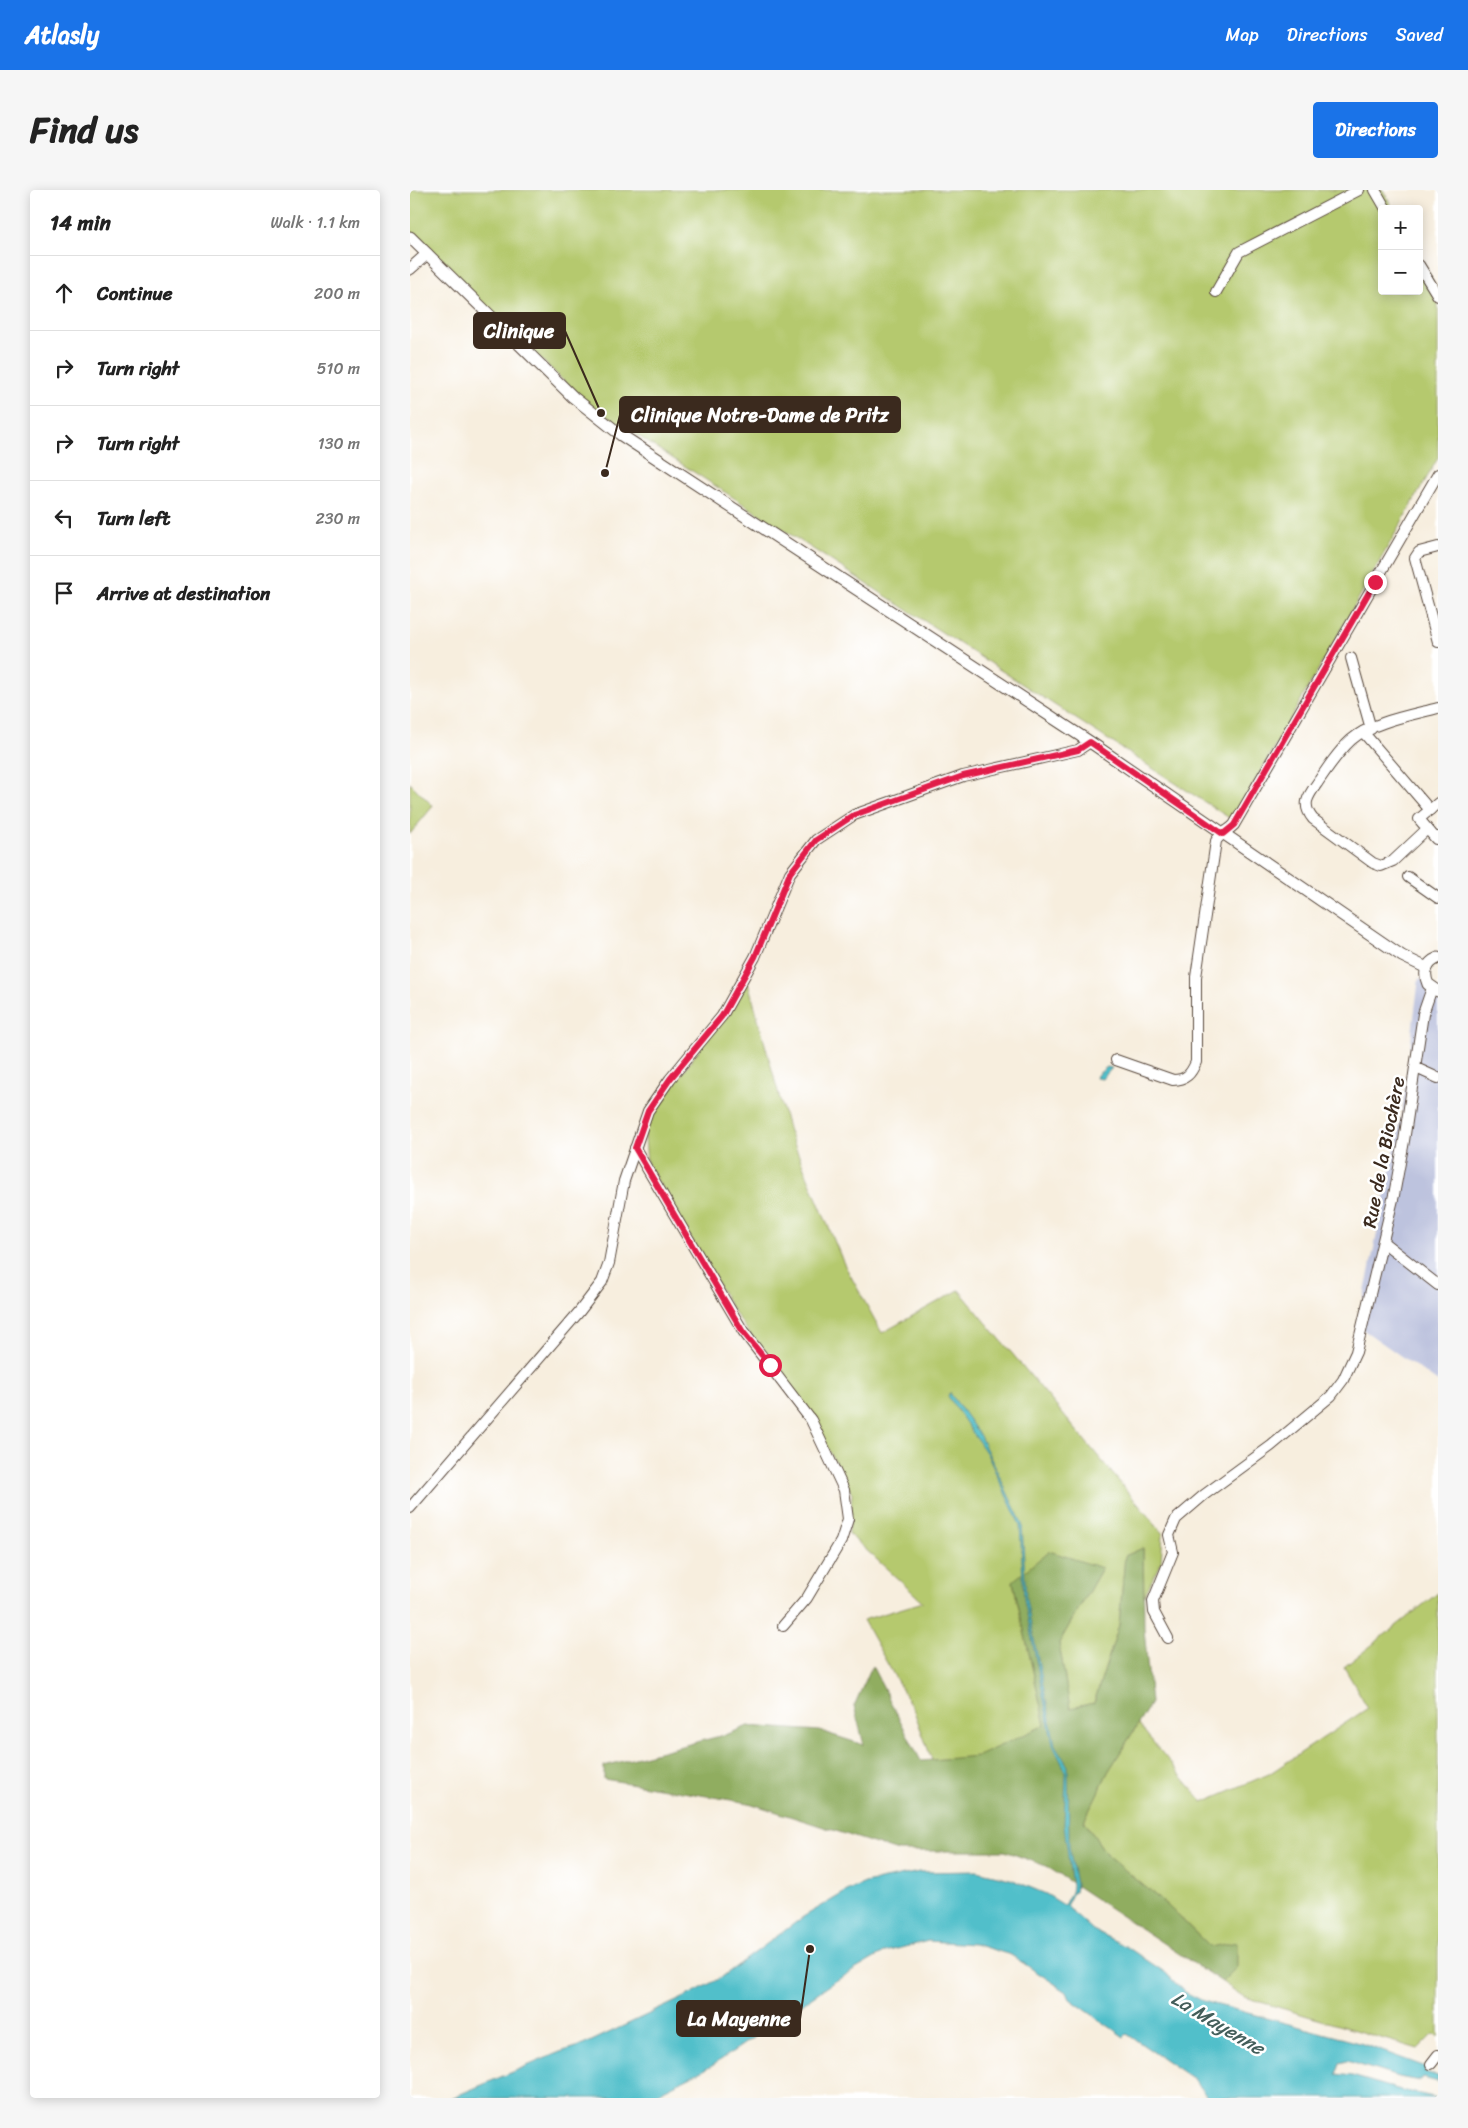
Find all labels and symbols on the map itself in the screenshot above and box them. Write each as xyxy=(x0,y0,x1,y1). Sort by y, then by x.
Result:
callout: Clinique xyxy=(474,313,565,348)
text: Clinique xyxy=(483,314,555,349)
callout: Clinique Notre-Dame de Pritz xyxy=(620,397,900,432)
text: Clinique Notre-Dame de Pritz xyxy=(630,398,890,433)
route end xyxy=(1364,571,1387,594)
street label: Rue de la Biochère xyxy=(1353,1073,1414,1231)
route start xyxy=(759,1354,782,1377)
water label: La Mayenne xyxy=(1164,1982,1273,2066)
callout: La Mayenne xyxy=(677,2001,800,2036)
text: La Mayenne xyxy=(687,2002,791,2037)

